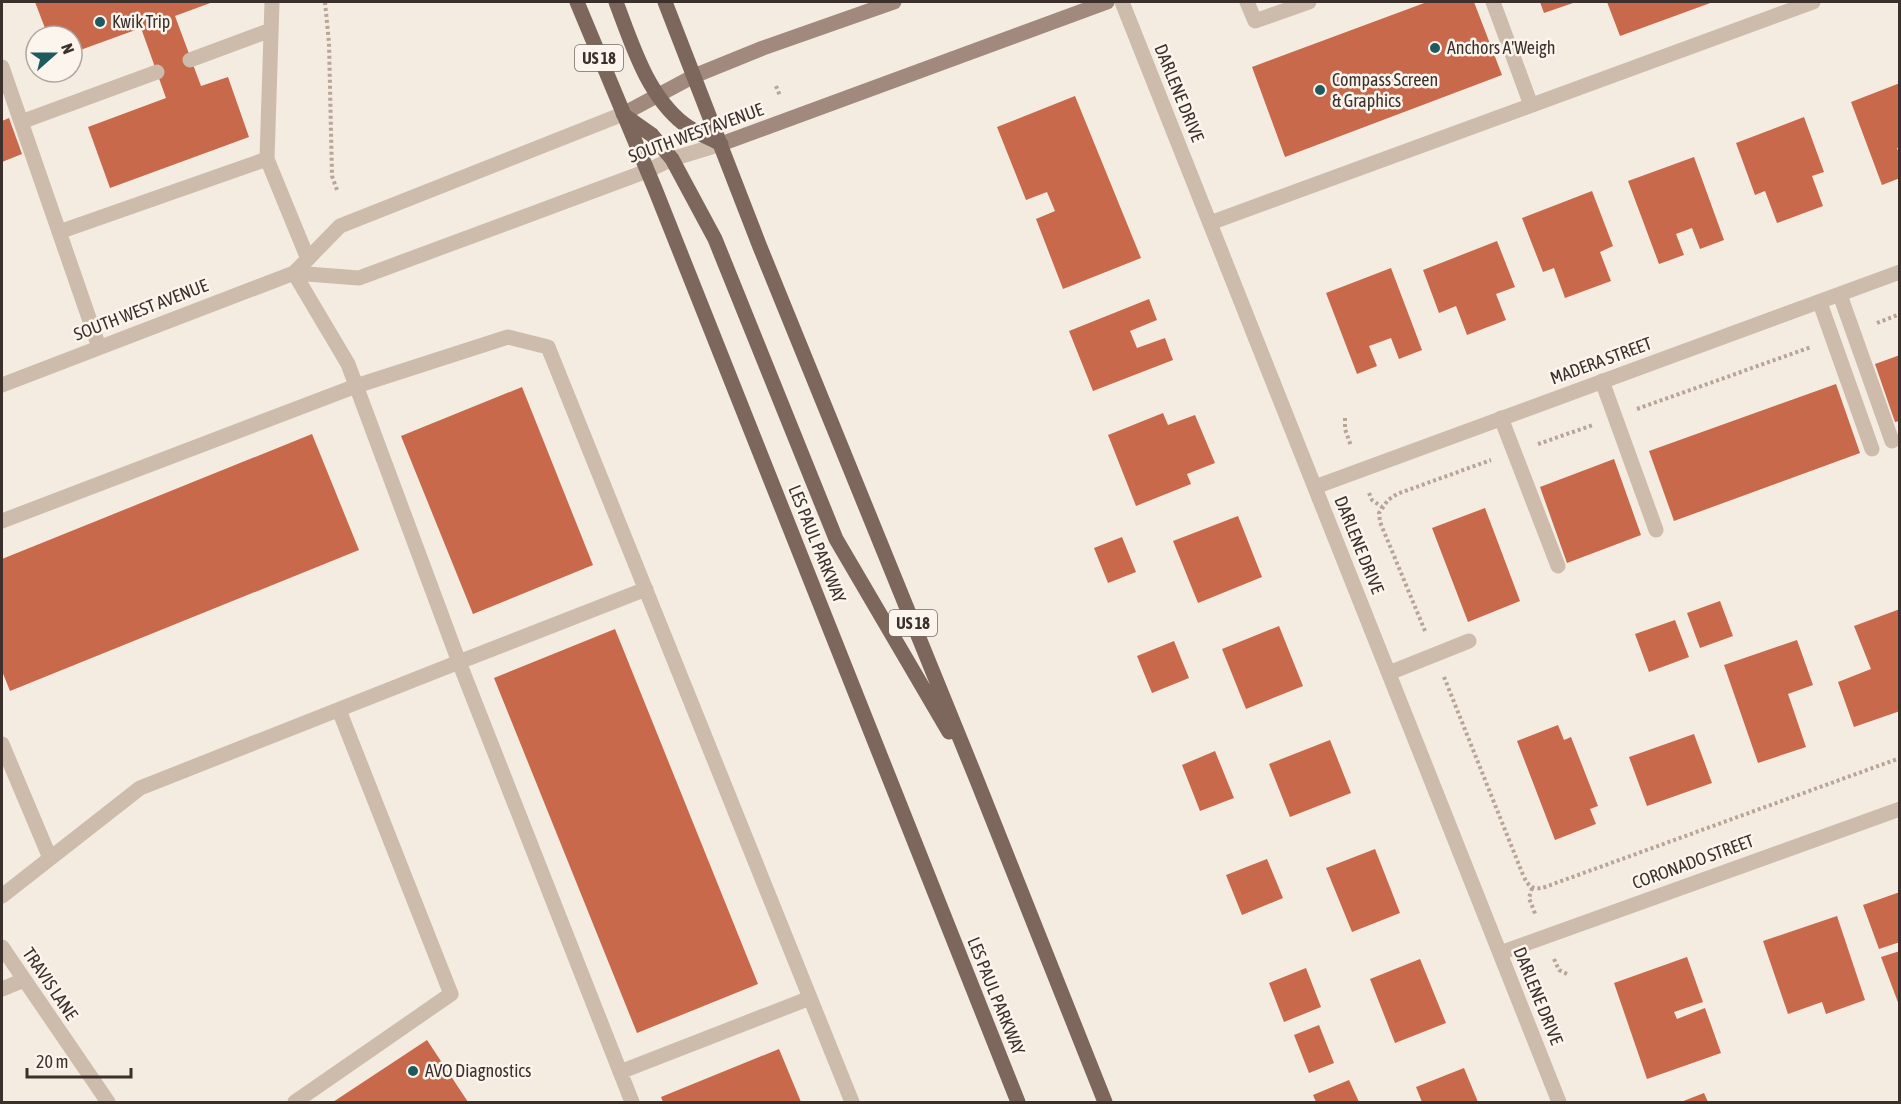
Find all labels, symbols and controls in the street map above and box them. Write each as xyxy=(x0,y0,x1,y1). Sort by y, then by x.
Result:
place label: Kwik Trip xyxy=(112,11,170,32)
marker: Kwik Trip xyxy=(93,15,107,29)
north arrow xyxy=(24,24,84,84)
place label: Anchors A'Weigh xyxy=(1447,37,1556,58)
text: N xyxy=(58,41,78,56)
street label: DARLENE DRIVE xyxy=(1150,41,1209,145)
marker: Anchors A'Weigh xyxy=(1428,41,1442,55)
road number: US 18 xyxy=(575,45,623,71)
place label: Compass Screen & Graphics xyxy=(1332,69,1438,111)
marker: Compass Screen & Graphics xyxy=(1313,83,1327,97)
street label: SOUTH WEST AVENUE xyxy=(626,98,766,167)
street label: SOUTH WEST AVENUE xyxy=(71,274,211,345)
street label: MADERA STREET xyxy=(1547,332,1655,389)
street label: LES PAUL PARKWAY xyxy=(784,482,851,606)
street label: DARLENE DRIVE xyxy=(1330,493,1389,597)
road number: US 18 xyxy=(889,610,937,636)
street label: CORONADO STREET xyxy=(1629,830,1757,893)
street label: LES PAUL PARKWAY xyxy=(963,934,1030,1058)
street label: TRAVIS LANE xyxy=(19,943,82,1024)
street label: DARLENE DRIVE xyxy=(1509,944,1568,1048)
scale bar xyxy=(27,1041,130,1079)
text: 20 m xyxy=(36,1051,68,1072)
place label: AVO Diagnostics xyxy=(425,1060,531,1081)
marker: AVO Diagnostics xyxy=(406,1064,420,1078)

